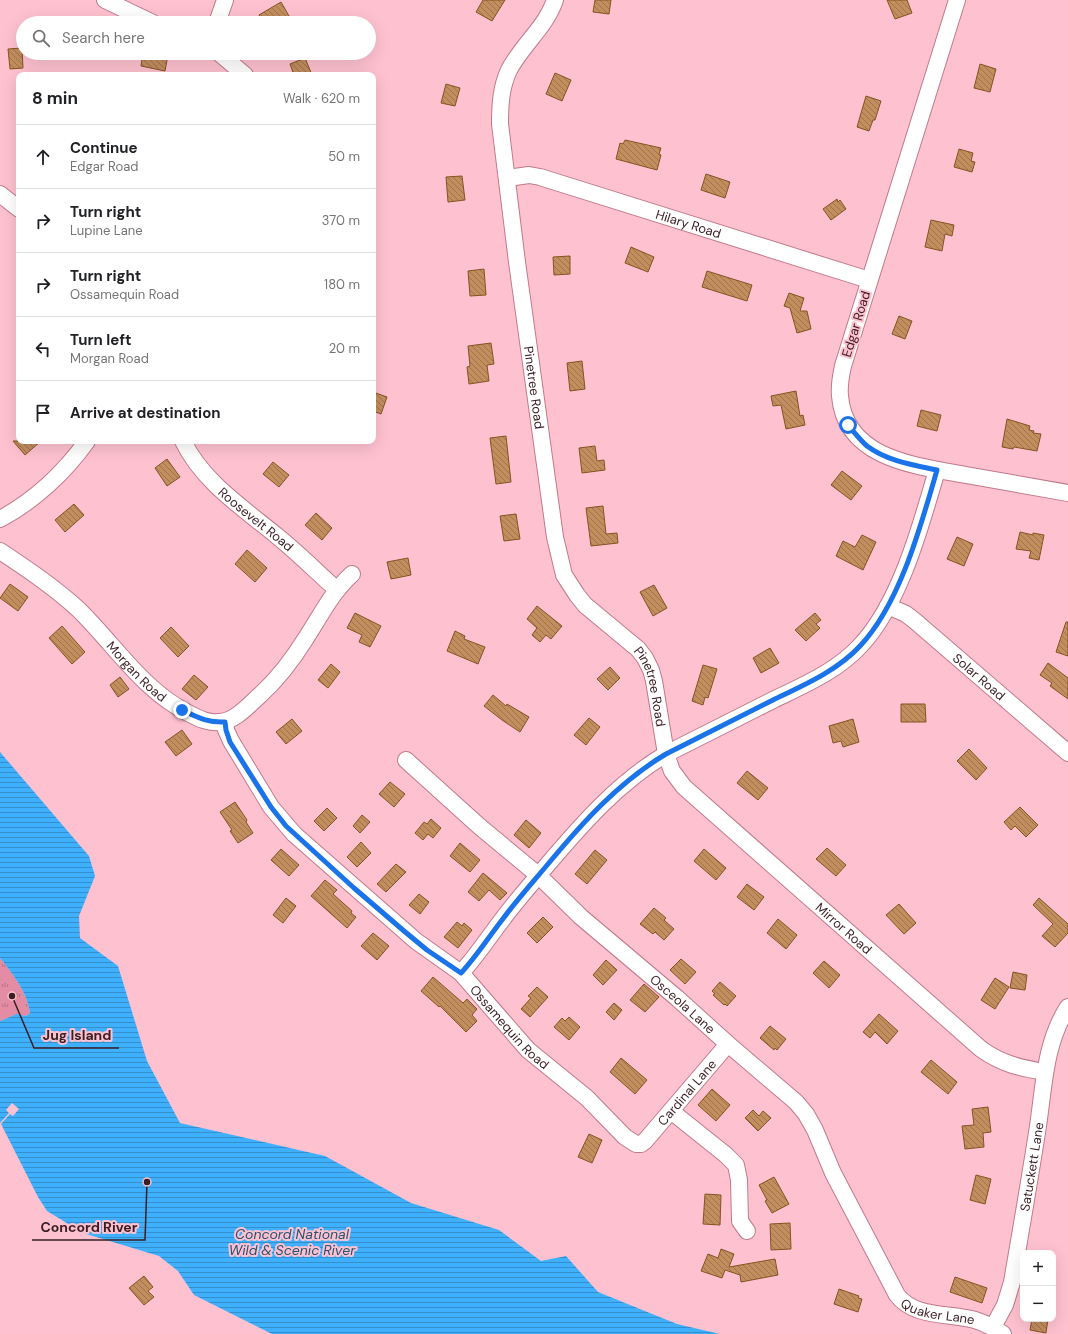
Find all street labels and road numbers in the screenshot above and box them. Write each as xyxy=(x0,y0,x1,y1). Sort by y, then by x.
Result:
street label: Hilary Road xyxy=(654,205,723,242)
street label: Edgar Road xyxy=(838,289,874,359)
street label: Pinetree Road xyxy=(520,345,548,430)
street label: Roosevelt Road xyxy=(215,483,297,555)
street label: Morgan Road xyxy=(103,637,170,705)
street label: Pinetree Road xyxy=(630,643,670,728)
street label: Solar Road xyxy=(950,649,1009,704)
street label: Mirror Road xyxy=(812,899,876,958)
street label: Osceola Lane xyxy=(647,971,719,1037)
street label: Ossamequin Road xyxy=(466,981,553,1073)
street label: Cardinal Lane xyxy=(654,1056,720,1129)
street label: Satuckett Lane xyxy=(1016,1121,1047,1213)
street label: Quaker Lane xyxy=(898,1294,976,1328)

